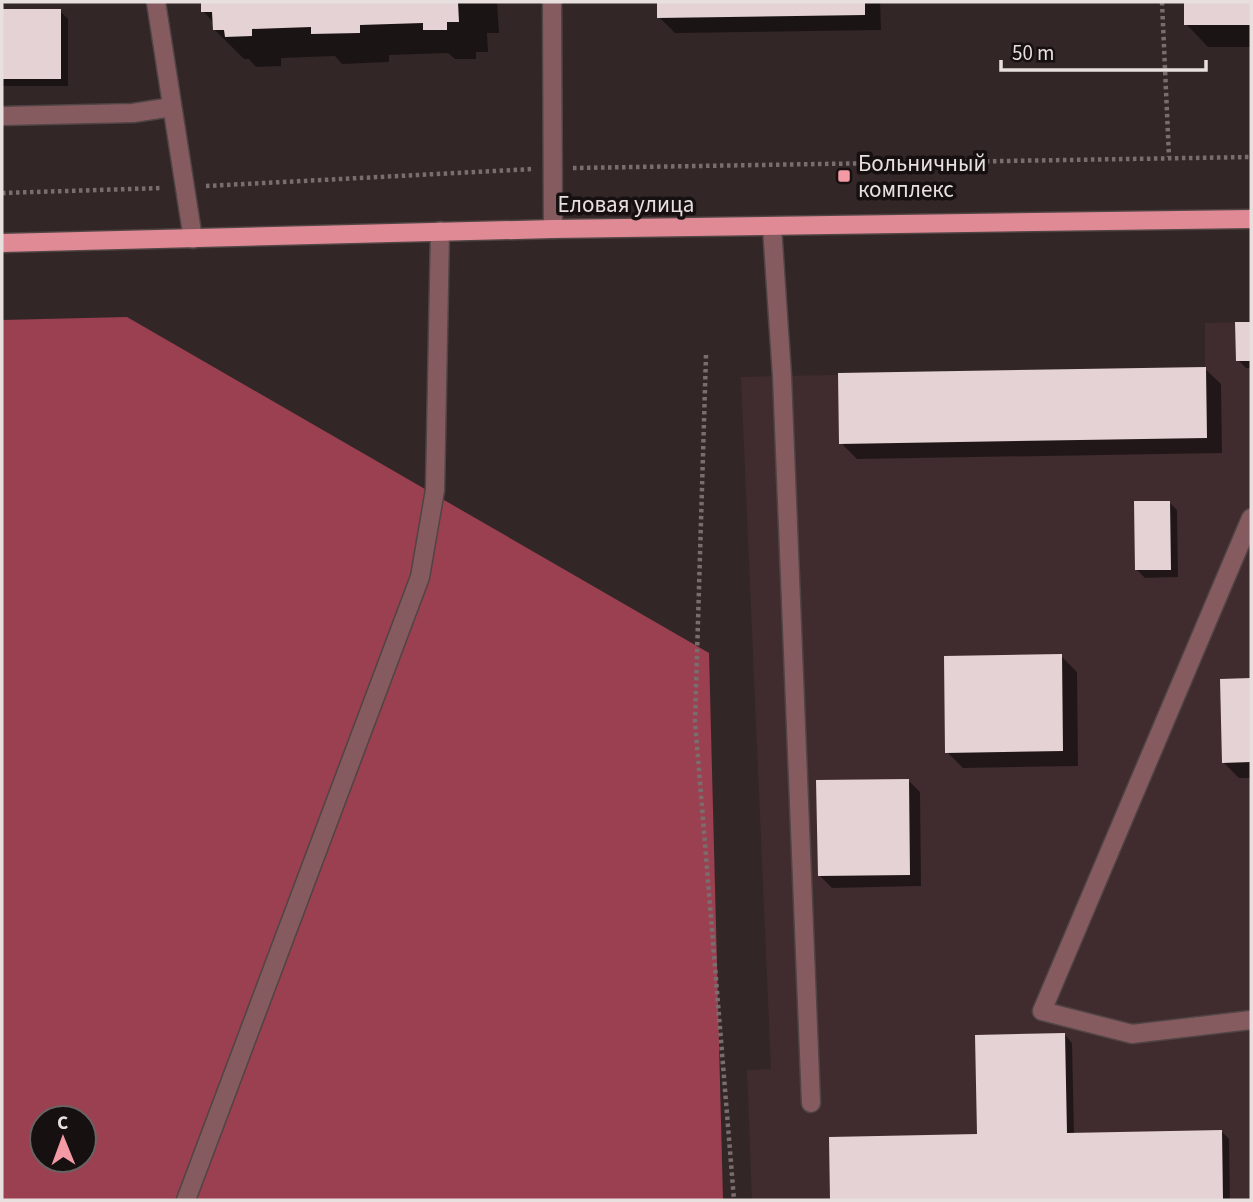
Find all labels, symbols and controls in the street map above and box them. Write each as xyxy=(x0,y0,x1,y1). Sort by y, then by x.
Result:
scale bar xyxy=(1001,28,1206,72)
text: 50 m xyxy=(1012,38,1054,68)
place label: Больничный комплекс xyxy=(858,147,986,206)
marker: Больничный комплекс xyxy=(836,168,852,184)
street label: Еловая улица xyxy=(558,188,694,221)
north arrow xyxy=(28,1104,98,1174)
text: С xyxy=(57,1110,68,1137)

